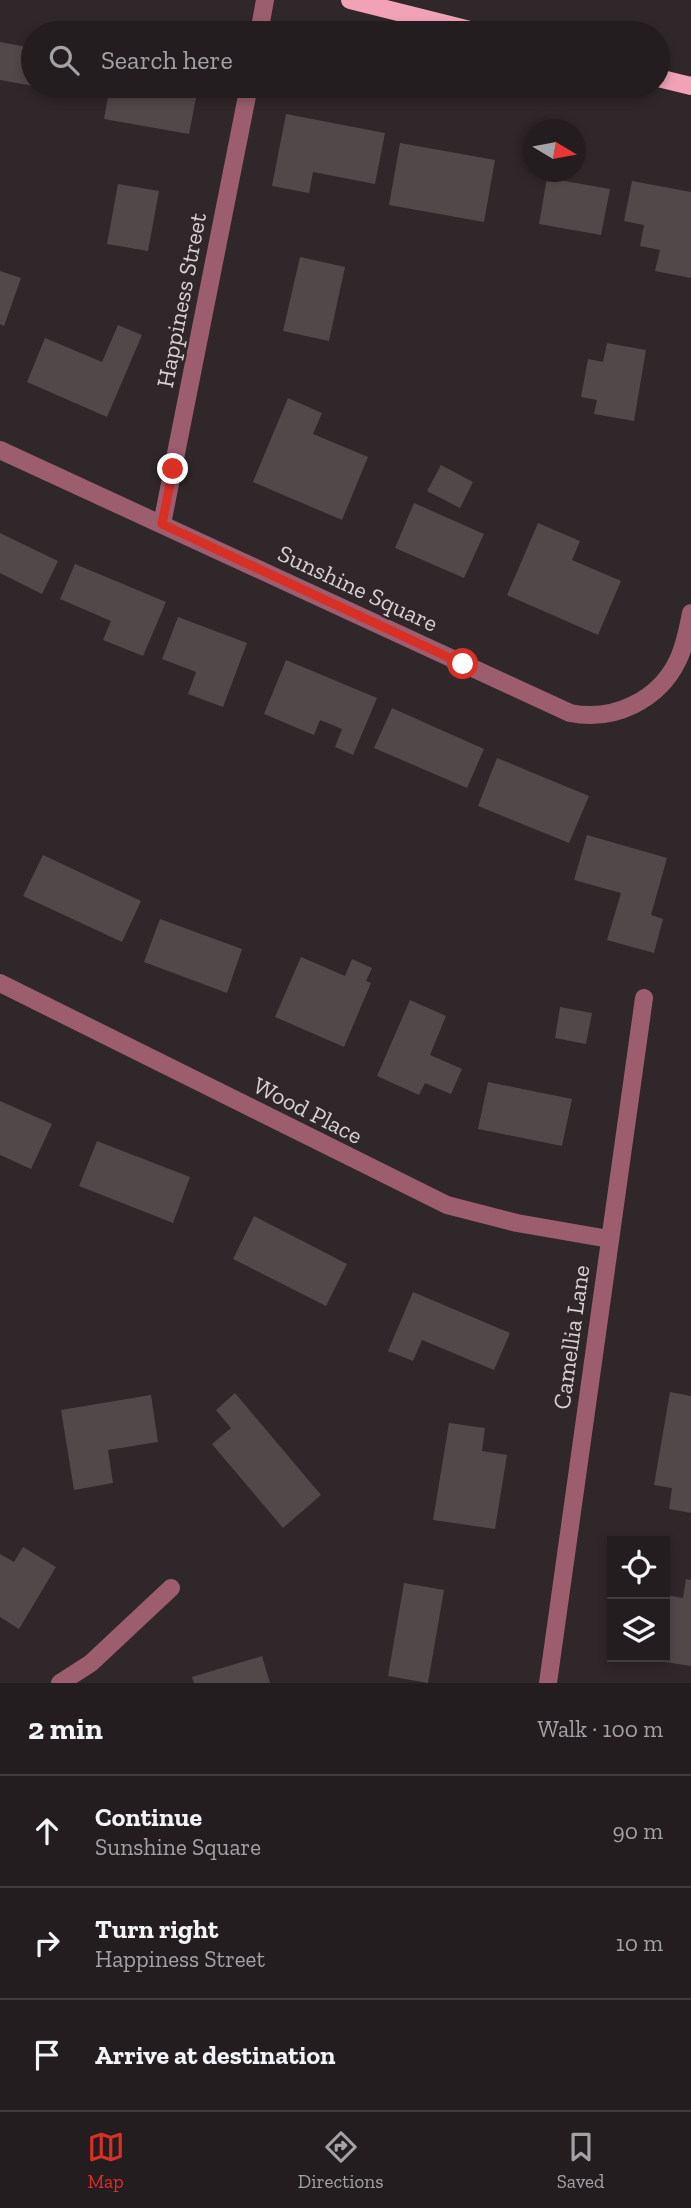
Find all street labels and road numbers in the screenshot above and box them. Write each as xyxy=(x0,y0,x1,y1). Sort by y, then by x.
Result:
street label: Happiness Street xyxy=(150,210,212,390)
street label: Sunshine Square xyxy=(273,538,443,638)
street label: Wood Place xyxy=(249,1070,367,1150)
street label: Camellia Lane xyxy=(547,1263,595,1411)

